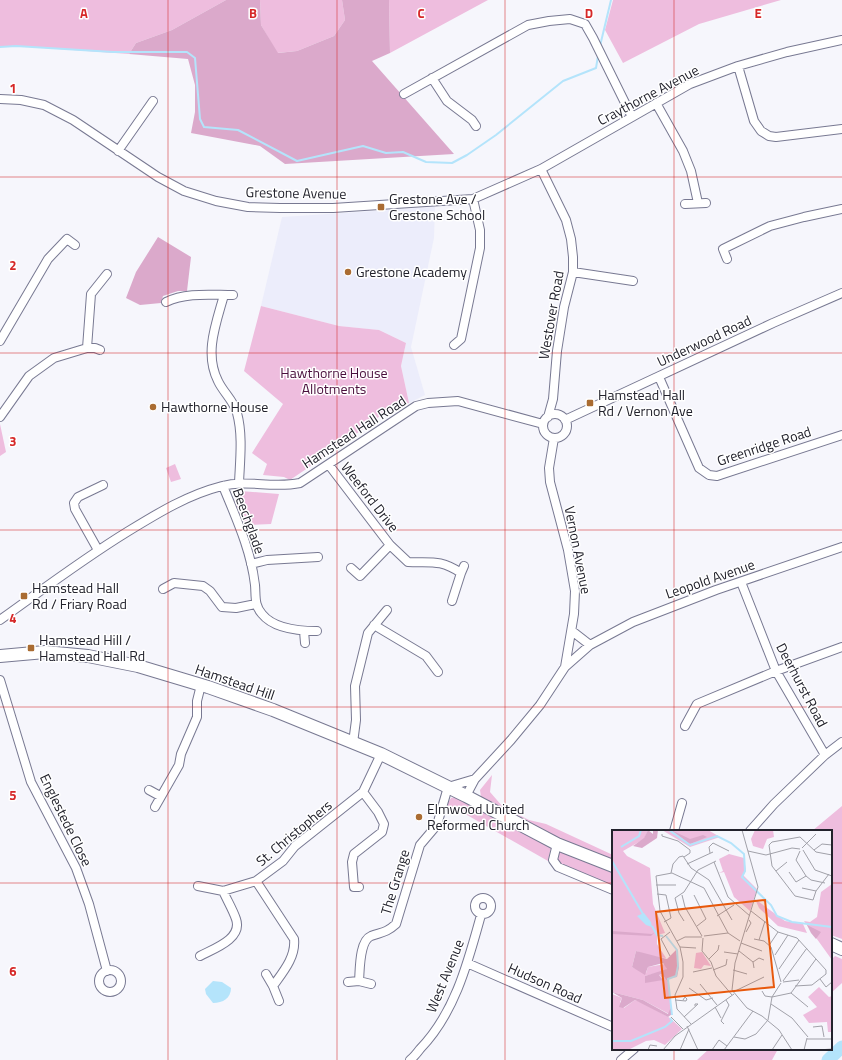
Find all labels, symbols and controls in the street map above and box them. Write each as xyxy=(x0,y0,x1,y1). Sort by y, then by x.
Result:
text: A xyxy=(80,3,88,23)
text: B xyxy=(249,3,257,23)
text: C xyxy=(417,3,425,23)
text: D xyxy=(585,3,593,23)
text: E xyxy=(754,3,762,23)
street label: Craythorne Avenue xyxy=(593,59,702,130)
text: 1 xyxy=(9,78,17,98)
street label: Grestone Avenue xyxy=(245,181,347,204)
place label: Grestone Ave / Grestone School xyxy=(389,188,485,225)
marker: Grestone Ave / Grestone School xyxy=(376,202,386,212)
text: 2 xyxy=(9,255,17,275)
place label: Grestone Academy xyxy=(356,261,467,282)
marker: Grestone Academy xyxy=(343,267,353,277)
street label: Westover Road xyxy=(532,269,569,361)
street label: Underwood Road xyxy=(653,309,754,372)
park label: Hawthorne House Allotments xyxy=(280,362,388,399)
place label: Hamstead Hall Rd / Vernon Ave xyxy=(598,384,693,421)
street label: Hamstead Hall Road xyxy=(297,390,410,473)
place label: Hawthorne House xyxy=(161,396,268,417)
marker: Hamstead Hall Rd / Vernon Ave xyxy=(585,398,595,408)
marker: Hawthorne House xyxy=(148,402,158,412)
street label: Greenridge Road xyxy=(714,420,814,471)
text: 3 xyxy=(9,431,17,451)
street label: Weeford Drive xyxy=(336,457,405,536)
street label: Beechglade xyxy=(228,485,271,557)
street label: Vernon Avenue xyxy=(560,504,597,596)
street label: Leopold Avenue xyxy=(662,553,757,604)
place label: Hamstead Hall Rd / Friary Road xyxy=(32,577,127,614)
marker: Hamstead Hall Rd / Friary Road xyxy=(19,591,29,601)
text: 4 xyxy=(9,608,17,628)
place label: Hamstead Hill / Hamstead Hall Rd xyxy=(39,629,145,666)
street label: Deerhurst Road xyxy=(771,639,833,731)
marker: Hamstead Hill / Hamstead Hall Rd xyxy=(26,643,36,653)
street label: Hamstead Hill xyxy=(192,658,278,705)
street label: Englestede Close xyxy=(35,770,98,870)
text: 5 xyxy=(9,785,17,805)
street label: St. Christophers xyxy=(251,794,336,871)
place label: Elmwood United Reformed Church xyxy=(427,798,529,835)
marker: Elmwood United Reformed Church xyxy=(414,812,424,822)
inset map xyxy=(612,830,832,1050)
street label: The Grange xyxy=(375,847,414,917)
street label: West Avenue xyxy=(420,936,469,1016)
street label: Hudson Road xyxy=(505,957,586,1008)
text: 6 xyxy=(9,961,17,981)

